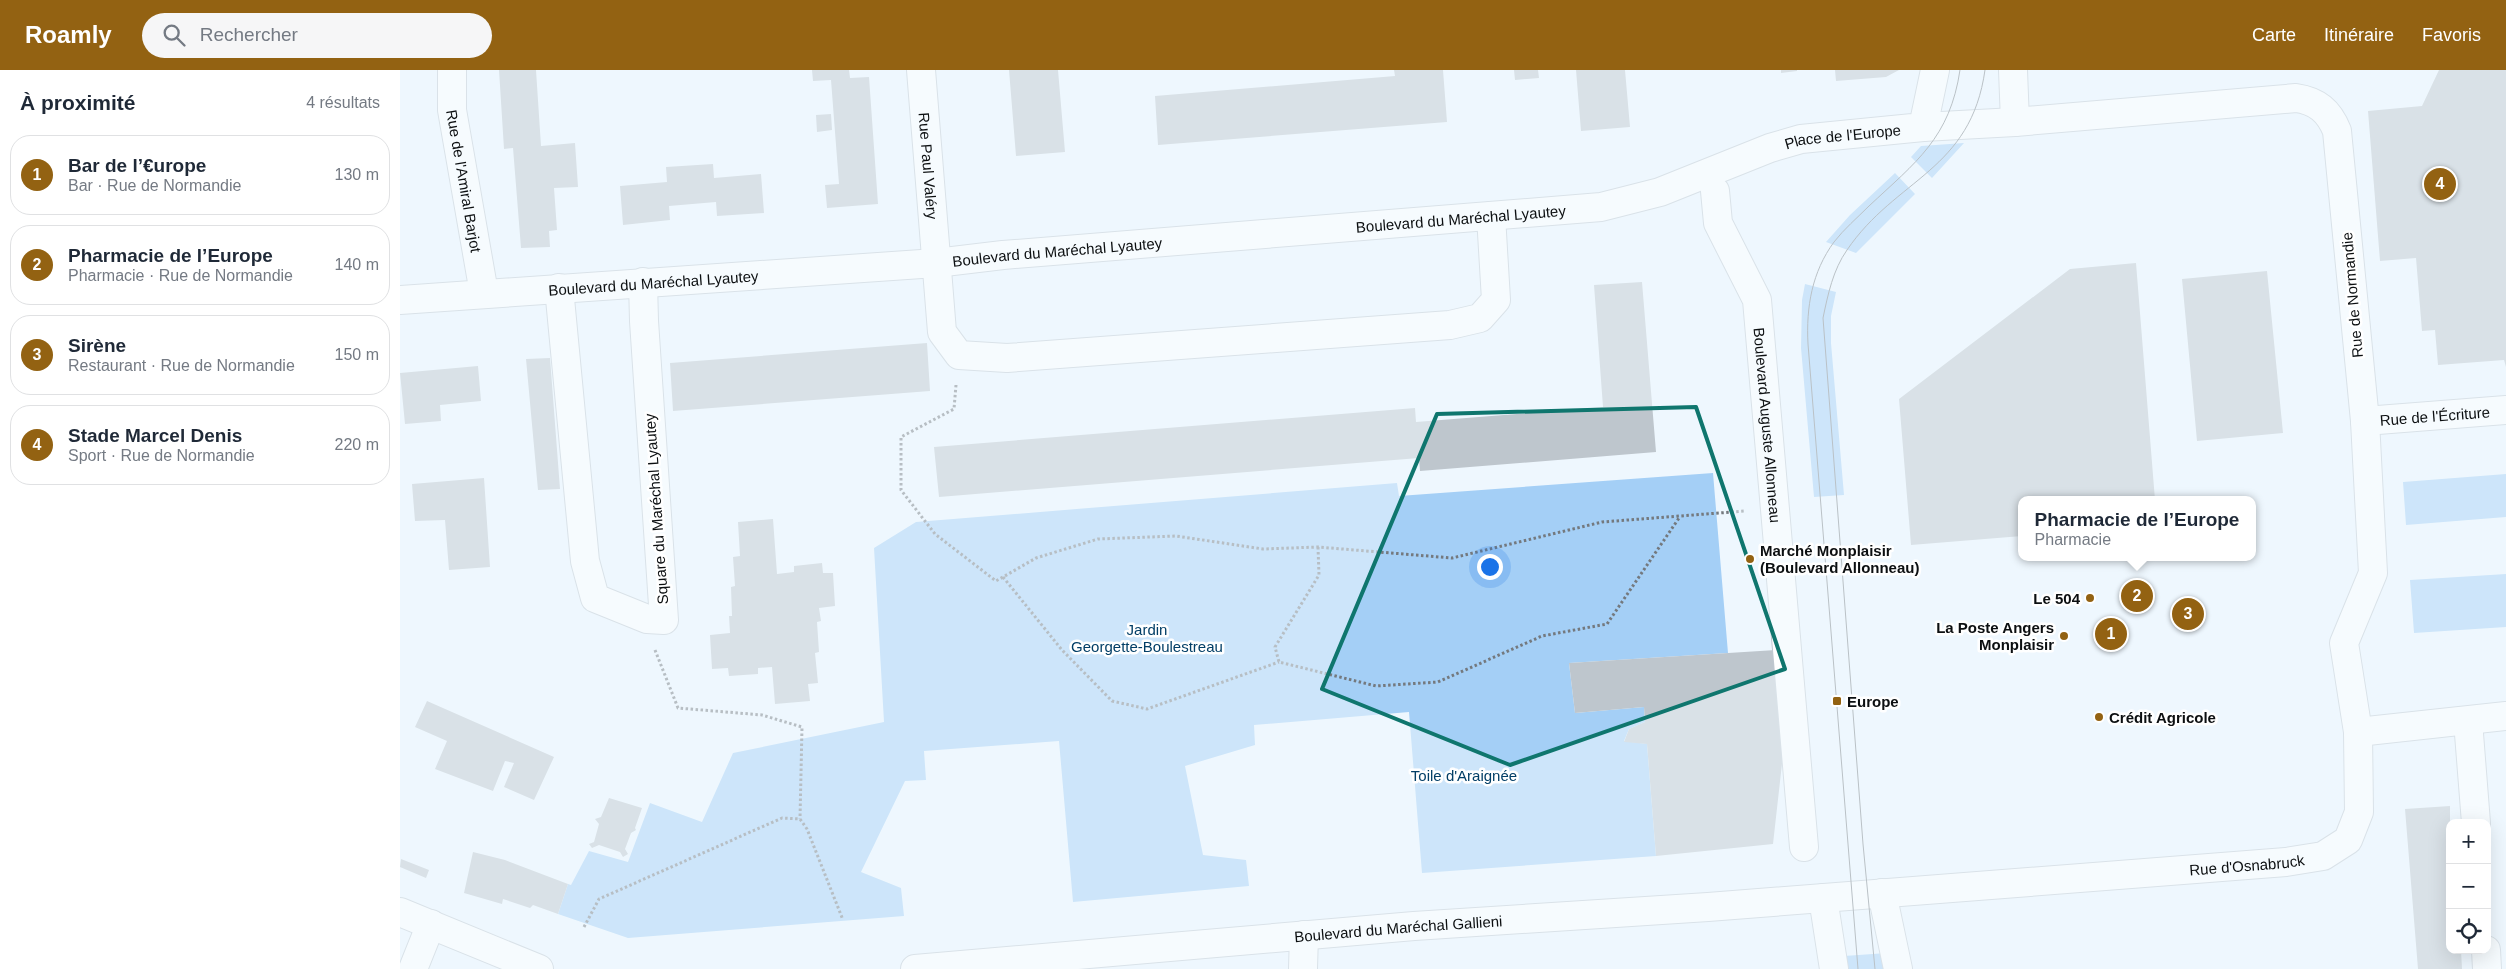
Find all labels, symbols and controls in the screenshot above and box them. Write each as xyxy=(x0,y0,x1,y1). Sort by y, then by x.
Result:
search box xyxy=(142,13,492,58)
text: Roamly xyxy=(25,21,112,48)
icon: search xyxy=(160,21,188,49)
text: Rechercher xyxy=(200,24,298,45)
text: Carte xyxy=(2252,25,2296,45)
text: Itinéraire xyxy=(2324,25,2394,45)
text: Favoris xyxy=(2422,25,2481,45)
text: À proximité xyxy=(20,91,136,114)
text: 4 résultats xyxy=(306,94,380,111)
street label: Rue de l'Amiral Barjot xyxy=(444,108,485,254)
street label: Rue Paul Valéry xyxy=(916,112,941,220)
street label: Place de l'Europe xyxy=(1782,121,1902,152)
text: Bar de l’€urope xyxy=(68,155,206,176)
pin: 4 xyxy=(2424,165,2456,203)
text: 1 xyxy=(33,166,41,183)
text: 130 m xyxy=(335,166,379,183)
text: Bar · Rue de Normandie xyxy=(68,177,241,194)
street label: Boulevard du Maréchal Lyautey xyxy=(1355,201,1567,235)
street label: Rue de Normandie xyxy=(2338,232,2366,358)
street label: Boulevard du Maréchal Lyautey xyxy=(951,234,1163,269)
text: Pharmacie de l’Europe xyxy=(68,245,273,266)
text: 2 xyxy=(33,256,41,273)
text: 140 m xyxy=(335,256,379,273)
text: Pharmacie · Rue de Normandie xyxy=(68,267,293,284)
street label: Boulevard du Maréchal Lyautey xyxy=(548,267,759,298)
street label: Boulevard Auguste Allonneau xyxy=(1751,327,1785,524)
text: Sirène xyxy=(68,335,126,356)
text: 3 xyxy=(33,346,41,363)
text: 150 m xyxy=(335,346,379,363)
text: Restaurant · Rue de Normandie xyxy=(68,357,295,374)
street label: Rue de l'Écriture xyxy=(2379,403,2491,428)
street label: Square du Maréchal Lyautey xyxy=(641,413,671,605)
text: Stade Marcel Denis xyxy=(68,425,242,446)
text: 4 xyxy=(33,436,41,453)
text: 220 m xyxy=(335,436,379,453)
text: Sport · Rue de Normandie xyxy=(68,447,255,464)
popup xyxy=(2018,496,2256,561)
text: Pharmacie de l’Europe xyxy=(2035,509,2239,530)
text: Pharmacie xyxy=(2035,531,2111,548)
place label: Marché Monplaisir (Boulevard Allonneau) xyxy=(1760,542,1919,576)
marker: Marché Monplaisir (Boulevard Allonneau) xyxy=(1744,553,1756,565)
your location xyxy=(1477,554,1503,580)
pin: 2 xyxy=(2121,577,2153,615)
place label: Le 504 xyxy=(2033,590,2081,607)
marker: Le 504 xyxy=(2084,592,2096,604)
pin: 3 xyxy=(2172,595,2204,633)
pin: 1 xyxy=(2095,615,2127,653)
place label: La Poste Angers Monplaisir xyxy=(1936,619,2054,653)
park label: Jardin Georgette-Boulestreau xyxy=(1071,621,1223,655)
marker: La Poste Angers Monplaisir xyxy=(2058,630,2070,642)
place label: Europe xyxy=(1847,693,1899,710)
marker: Europe xyxy=(1831,695,1843,707)
place label: Crédit Agricole xyxy=(2109,709,2216,726)
marker: Crédit Agricole xyxy=(2093,711,2105,723)
park label: Toile d'Araignée xyxy=(1411,767,1517,784)
map controls xyxy=(2446,819,2491,954)
button: + xyxy=(2446,819,2491,864)
street label: Rue d'Osnabruck xyxy=(2189,851,2306,878)
button: − xyxy=(2446,864,2491,909)
button: locate xyxy=(2446,909,2491,954)
street label: Boulevard du Maréchal Gallieni xyxy=(1294,912,1503,945)

